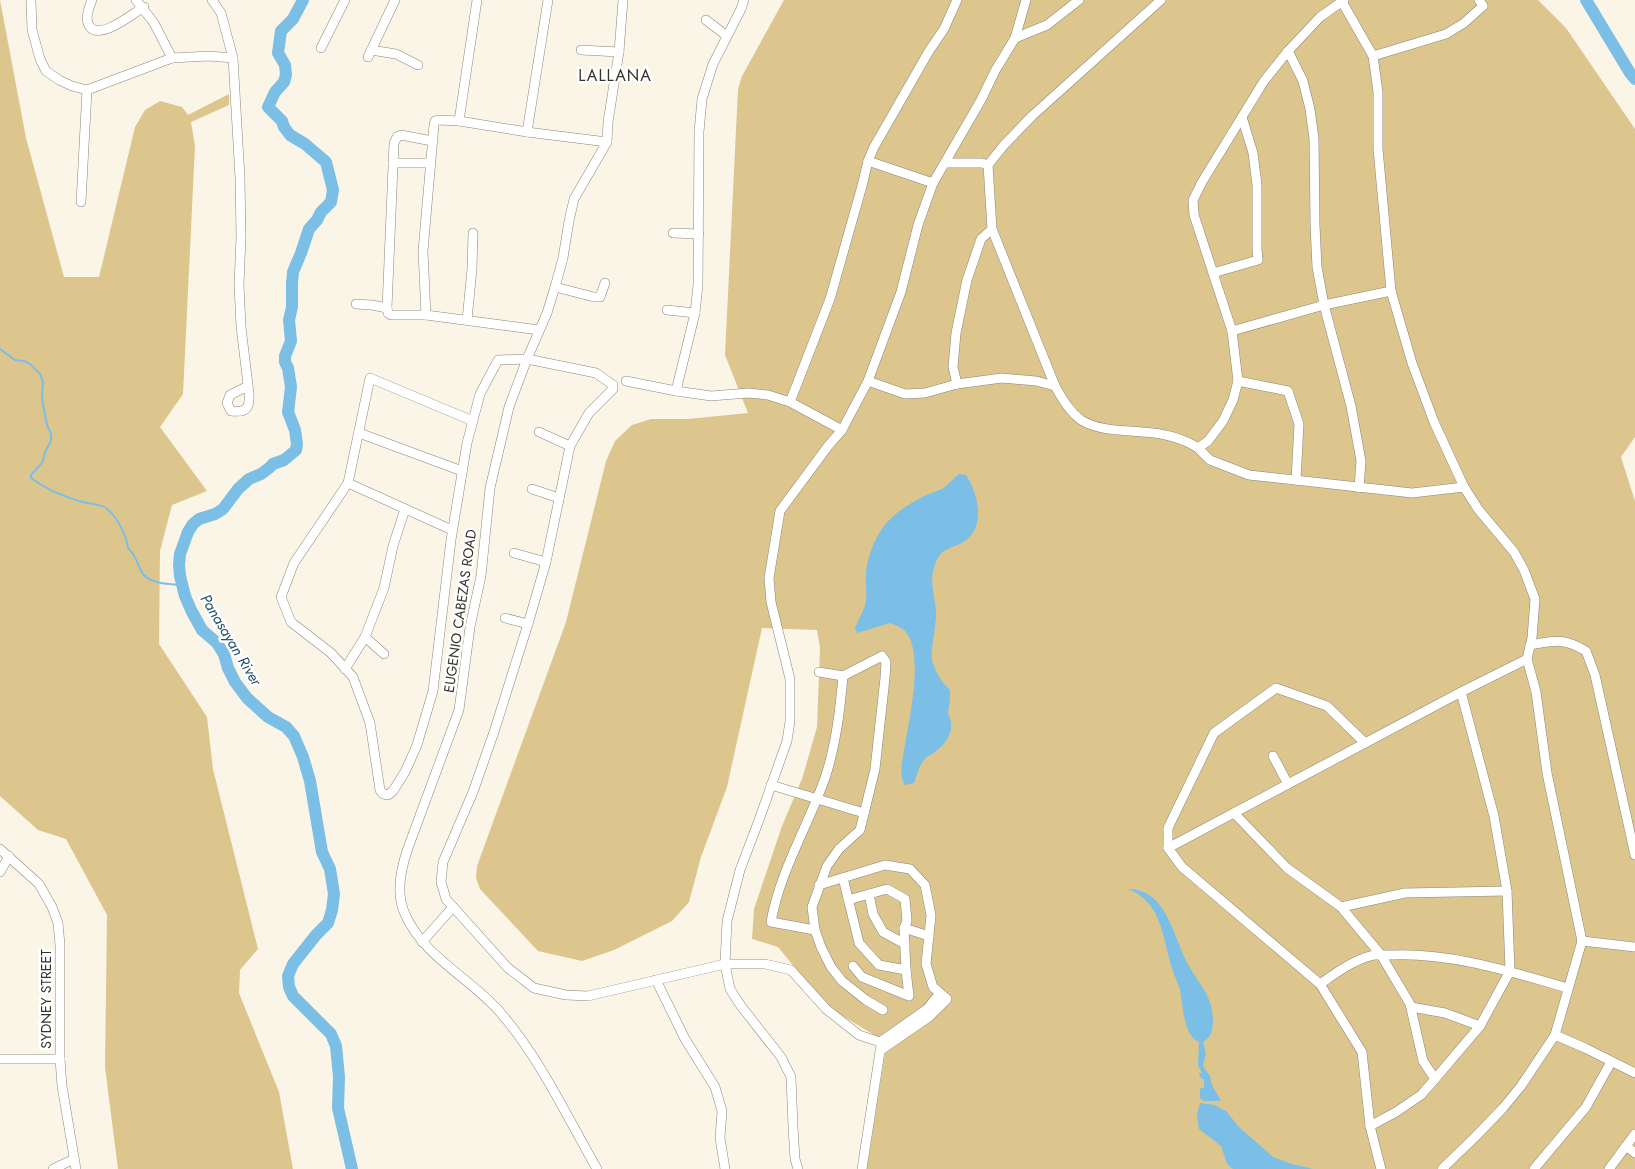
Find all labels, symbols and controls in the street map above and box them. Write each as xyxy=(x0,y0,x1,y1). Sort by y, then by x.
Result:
district label: LALLANA xyxy=(578,64,652,87)
street label: EUGENIO CABEZAS ROAD xyxy=(439,528,481,694)
water label: Panasayan River xyxy=(195,590,268,691)
street label: SYDNEY STREET xyxy=(36,949,56,1049)

